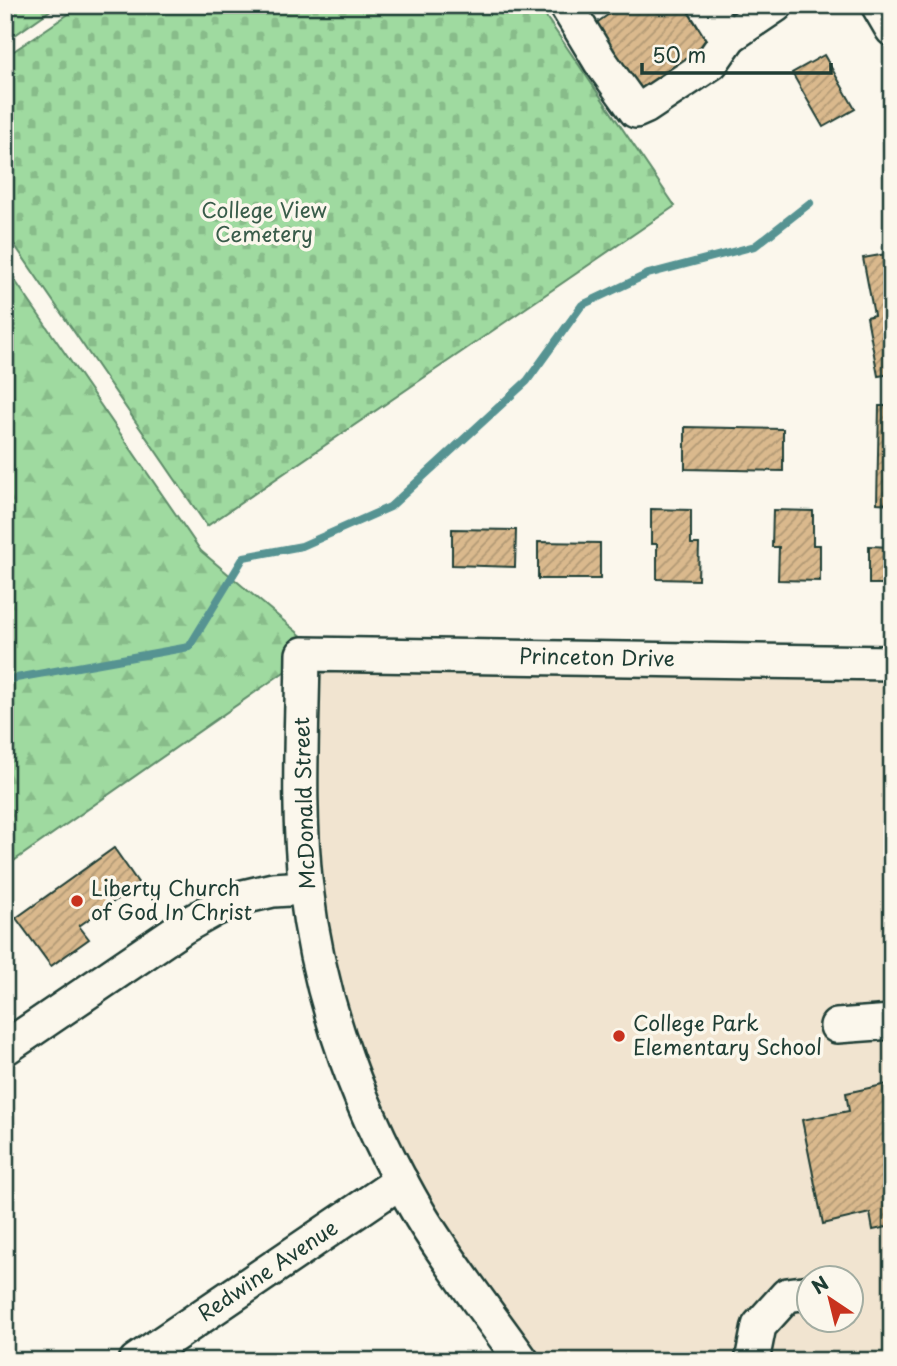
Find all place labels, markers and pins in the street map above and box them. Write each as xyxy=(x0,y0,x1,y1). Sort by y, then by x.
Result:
place label: Liberty Church of God In Christ xyxy=(91,871,252,927)
marker: Liberty Church of God In Christ xyxy=(69,893,85,909)
place label: College Park Elementary School xyxy=(633,1006,822,1062)
marker: College Park Elementary School xyxy=(611,1028,627,1044)

